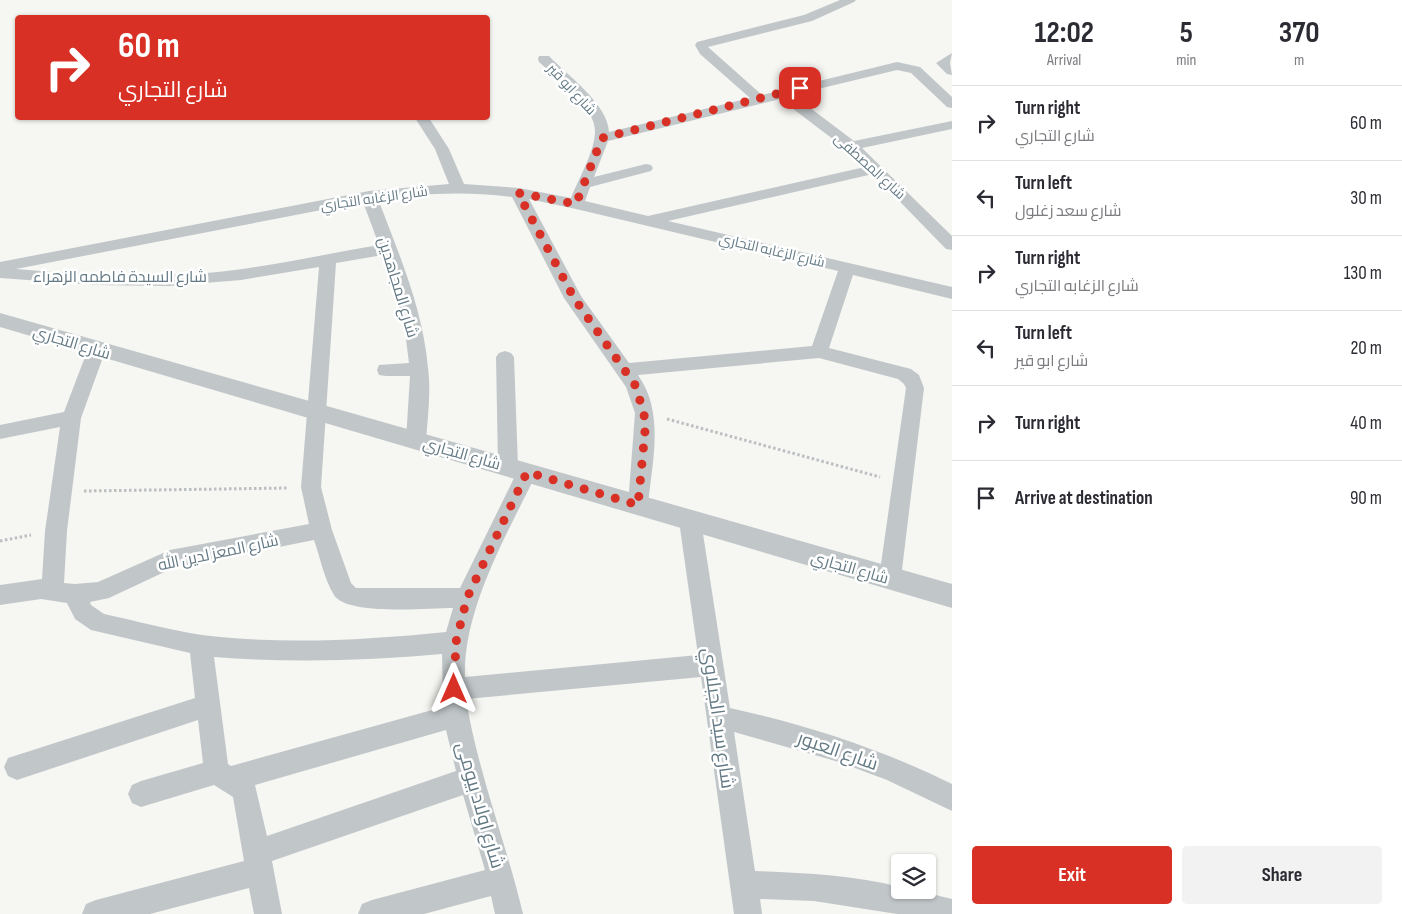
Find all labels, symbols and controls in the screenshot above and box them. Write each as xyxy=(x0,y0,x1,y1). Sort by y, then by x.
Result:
text: 12:02 xyxy=(1034,15,1094,51)
text: 5 xyxy=(1180,15,1193,51)
text: 370 xyxy=(1279,15,1320,51)
text: 60 m xyxy=(118,25,180,68)
icon: right xyxy=(35,35,100,100)
text: Arrival xyxy=(1047,51,1081,70)
text: min xyxy=(1176,51,1196,70)
text: m xyxy=(1294,51,1304,70)
street label: شارع ابو قير xyxy=(543,59,600,119)
pin xyxy=(779,67,821,109)
icon: arrive xyxy=(786,74,814,102)
text: شارع التجاري xyxy=(118,77,228,104)
text: Turn right xyxy=(1015,97,1080,120)
icon: right xyxy=(972,109,1000,137)
text: 60 m xyxy=(1350,112,1382,135)
text: شارع التجاري xyxy=(1015,127,1095,146)
street label: شارع المصطفى xyxy=(830,130,909,203)
text: Turn left xyxy=(1015,172,1072,195)
street label: شارع الزغابه التجاري xyxy=(319,183,429,217)
icon: left xyxy=(972,184,1000,212)
text: 30 m xyxy=(1350,187,1382,210)
text: شارع سعد زغلول xyxy=(1015,202,1122,221)
street label: شارع الزغابه التجاري xyxy=(717,230,826,274)
street label: شارع المجاهدين xyxy=(372,235,422,340)
text: Turn right xyxy=(1015,247,1080,270)
icon: right xyxy=(972,259,1000,287)
text: 130 m xyxy=(1344,262,1382,285)
street label: شارع السيدة فاطمه الزهراء xyxy=(33,268,207,288)
text: شارع الزغابه التجاري xyxy=(1015,277,1139,296)
text: Turn left xyxy=(1015,322,1072,345)
street label: شارع التجاري xyxy=(30,323,113,367)
icon: left xyxy=(972,334,1000,362)
text: 20 m xyxy=(1350,337,1382,360)
text: شارع ابو قير xyxy=(1015,352,1088,371)
icon: right xyxy=(972,409,1000,437)
text: Turn right xyxy=(1015,412,1080,435)
text: 40 m xyxy=(1350,412,1382,435)
street label: شارع التجاري xyxy=(420,434,503,477)
icon: arrive xyxy=(972,484,1000,512)
text: Arrive at destination xyxy=(1015,487,1153,510)
text: 90 m xyxy=(1350,487,1382,510)
street label: شارع المعز لدين الله xyxy=(156,529,281,576)
street label: شارع التجاري xyxy=(808,548,891,591)
street label: شارع سيد الجبلاوي xyxy=(694,646,739,790)
position arrow xyxy=(427,662,479,714)
street label: شارع العبور xyxy=(793,727,881,777)
street label: شارع اولاد بيومى xyxy=(450,740,509,872)
button: Exit xyxy=(972,846,1172,904)
button: Share xyxy=(1182,846,1382,904)
map controls xyxy=(891,854,936,899)
button: layers xyxy=(891,854,936,899)

